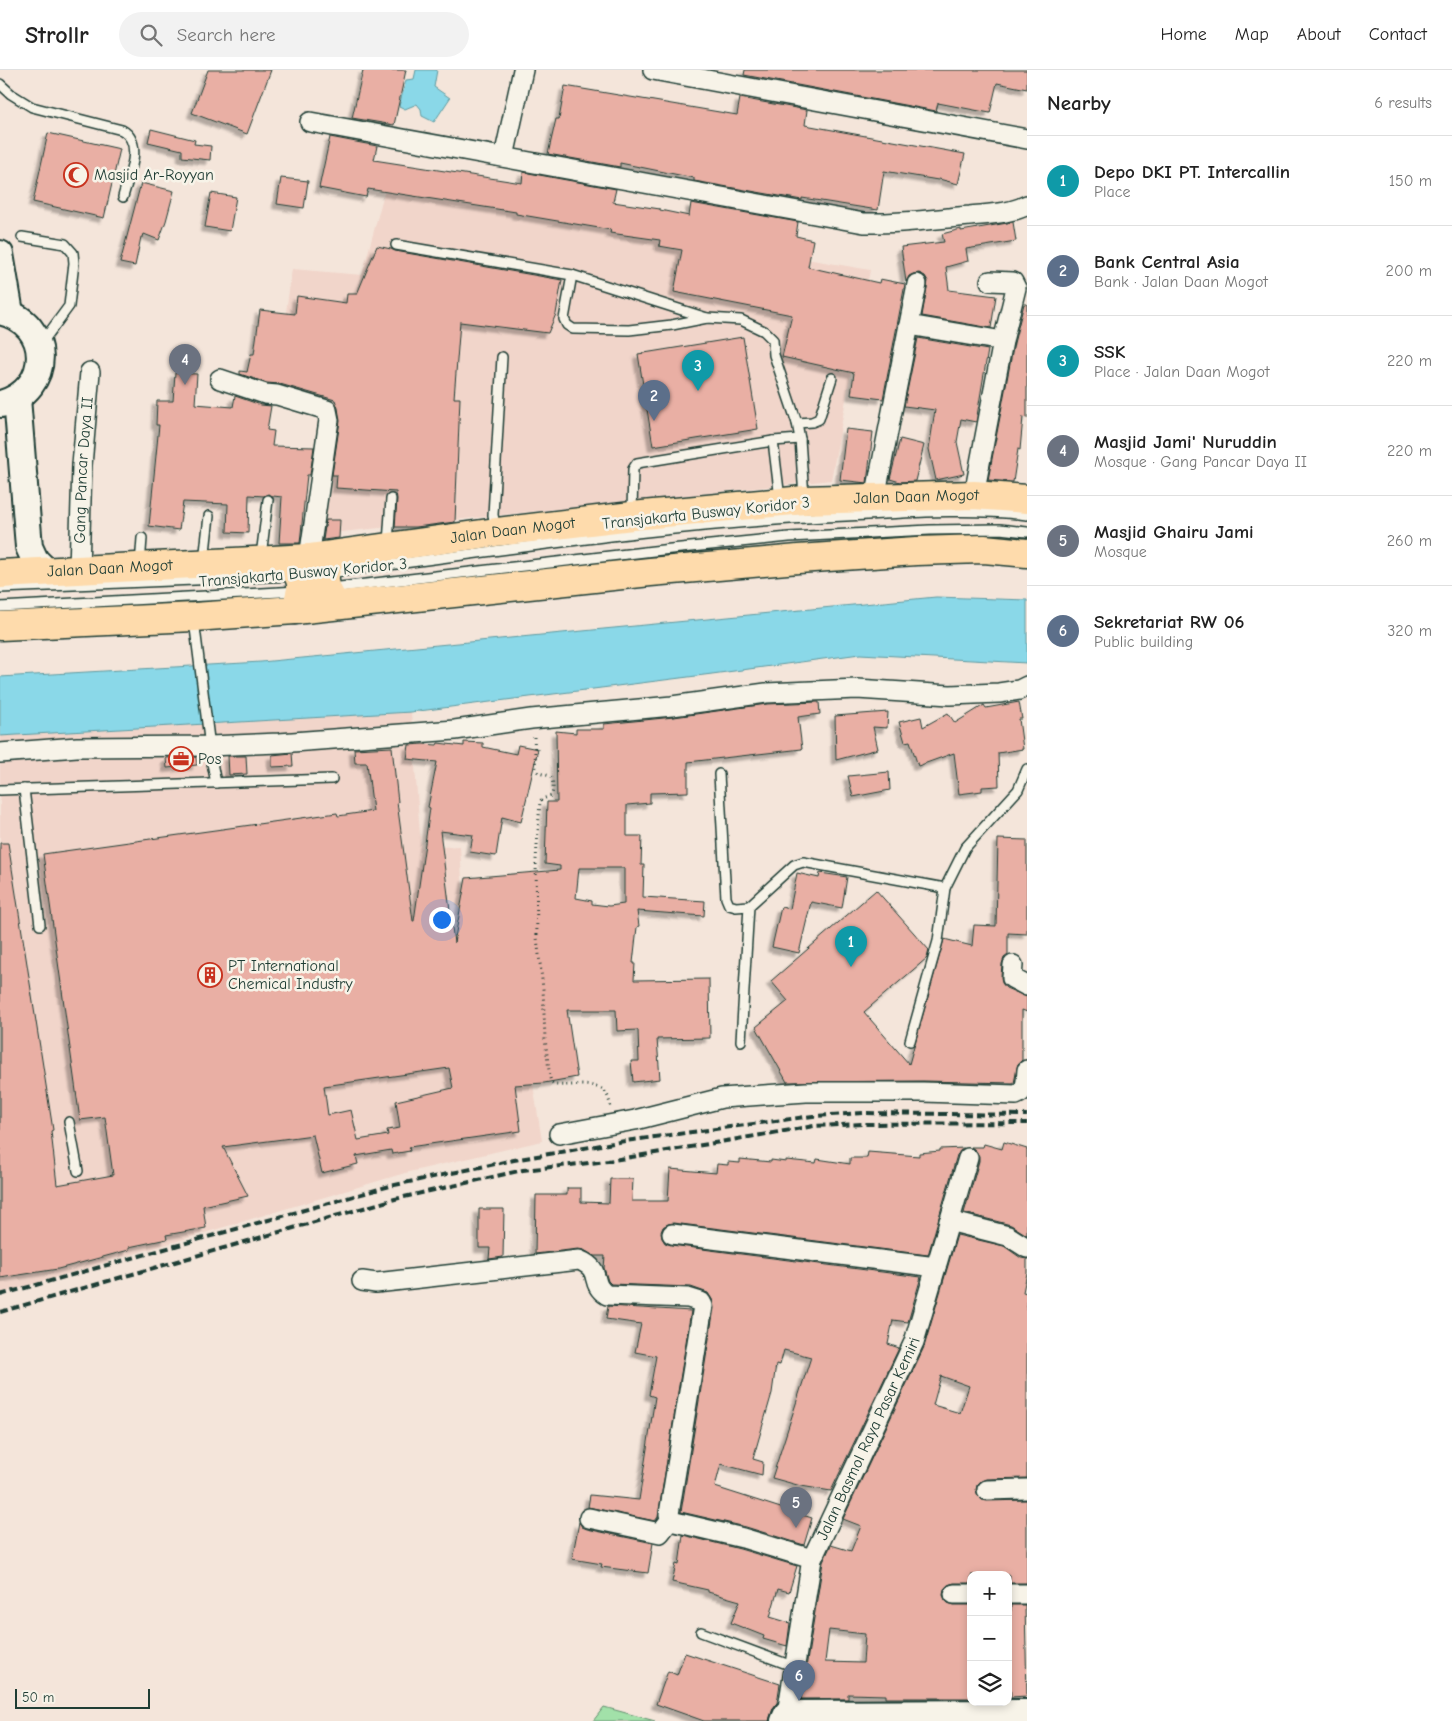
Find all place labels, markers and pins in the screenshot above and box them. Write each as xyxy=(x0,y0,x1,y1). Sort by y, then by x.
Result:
mosque icon: Masjid Ar-Royyan xyxy=(63,162,89,188)
place label: Masjid Ar-Royyan xyxy=(94,166,214,184)
pin: 4 xyxy=(169,344,201,385)
pin: 3 xyxy=(682,350,714,391)
pin: 2 xyxy=(638,380,670,421)
office icon: Pos xyxy=(168,746,194,772)
place label: Pos xyxy=(198,750,222,768)
pin: 1 xyxy=(835,926,867,967)
place label: PT International Chemical Industry xyxy=(228,957,353,993)
building icon: PT International Chemical Industry xyxy=(197,962,223,988)
pin: 5 xyxy=(780,1487,812,1528)
pin: 6 xyxy=(783,1660,815,1701)

